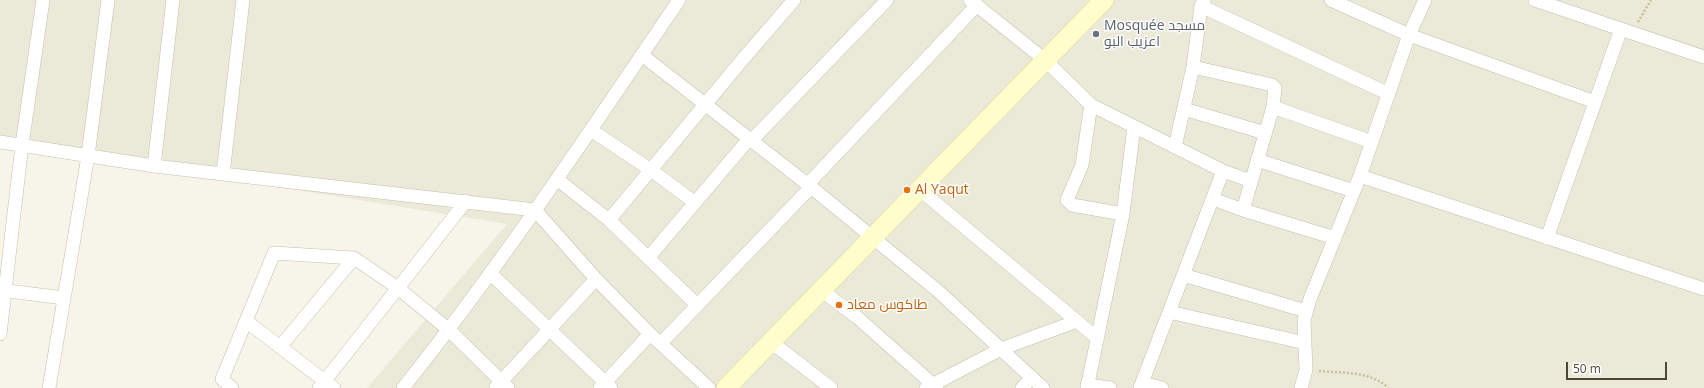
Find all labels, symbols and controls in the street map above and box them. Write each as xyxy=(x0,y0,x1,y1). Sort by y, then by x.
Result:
place label: Mosquée مسجد اعزيب البو xyxy=(1104,18,1205,50)
marker: Mosquée مسجد اعزيب البو xyxy=(1091,29,1101,39)
place label: Al Yaqut xyxy=(915,182,969,198)
marker: Al Yaqut xyxy=(902,185,912,195)
place label: طاكوس معاد xyxy=(847,297,928,313)
marker: طاكوس معاد xyxy=(834,300,844,310)
scale bar xyxy=(1568,354,1669,380)
text: 50 m xyxy=(1573,360,1601,377)

